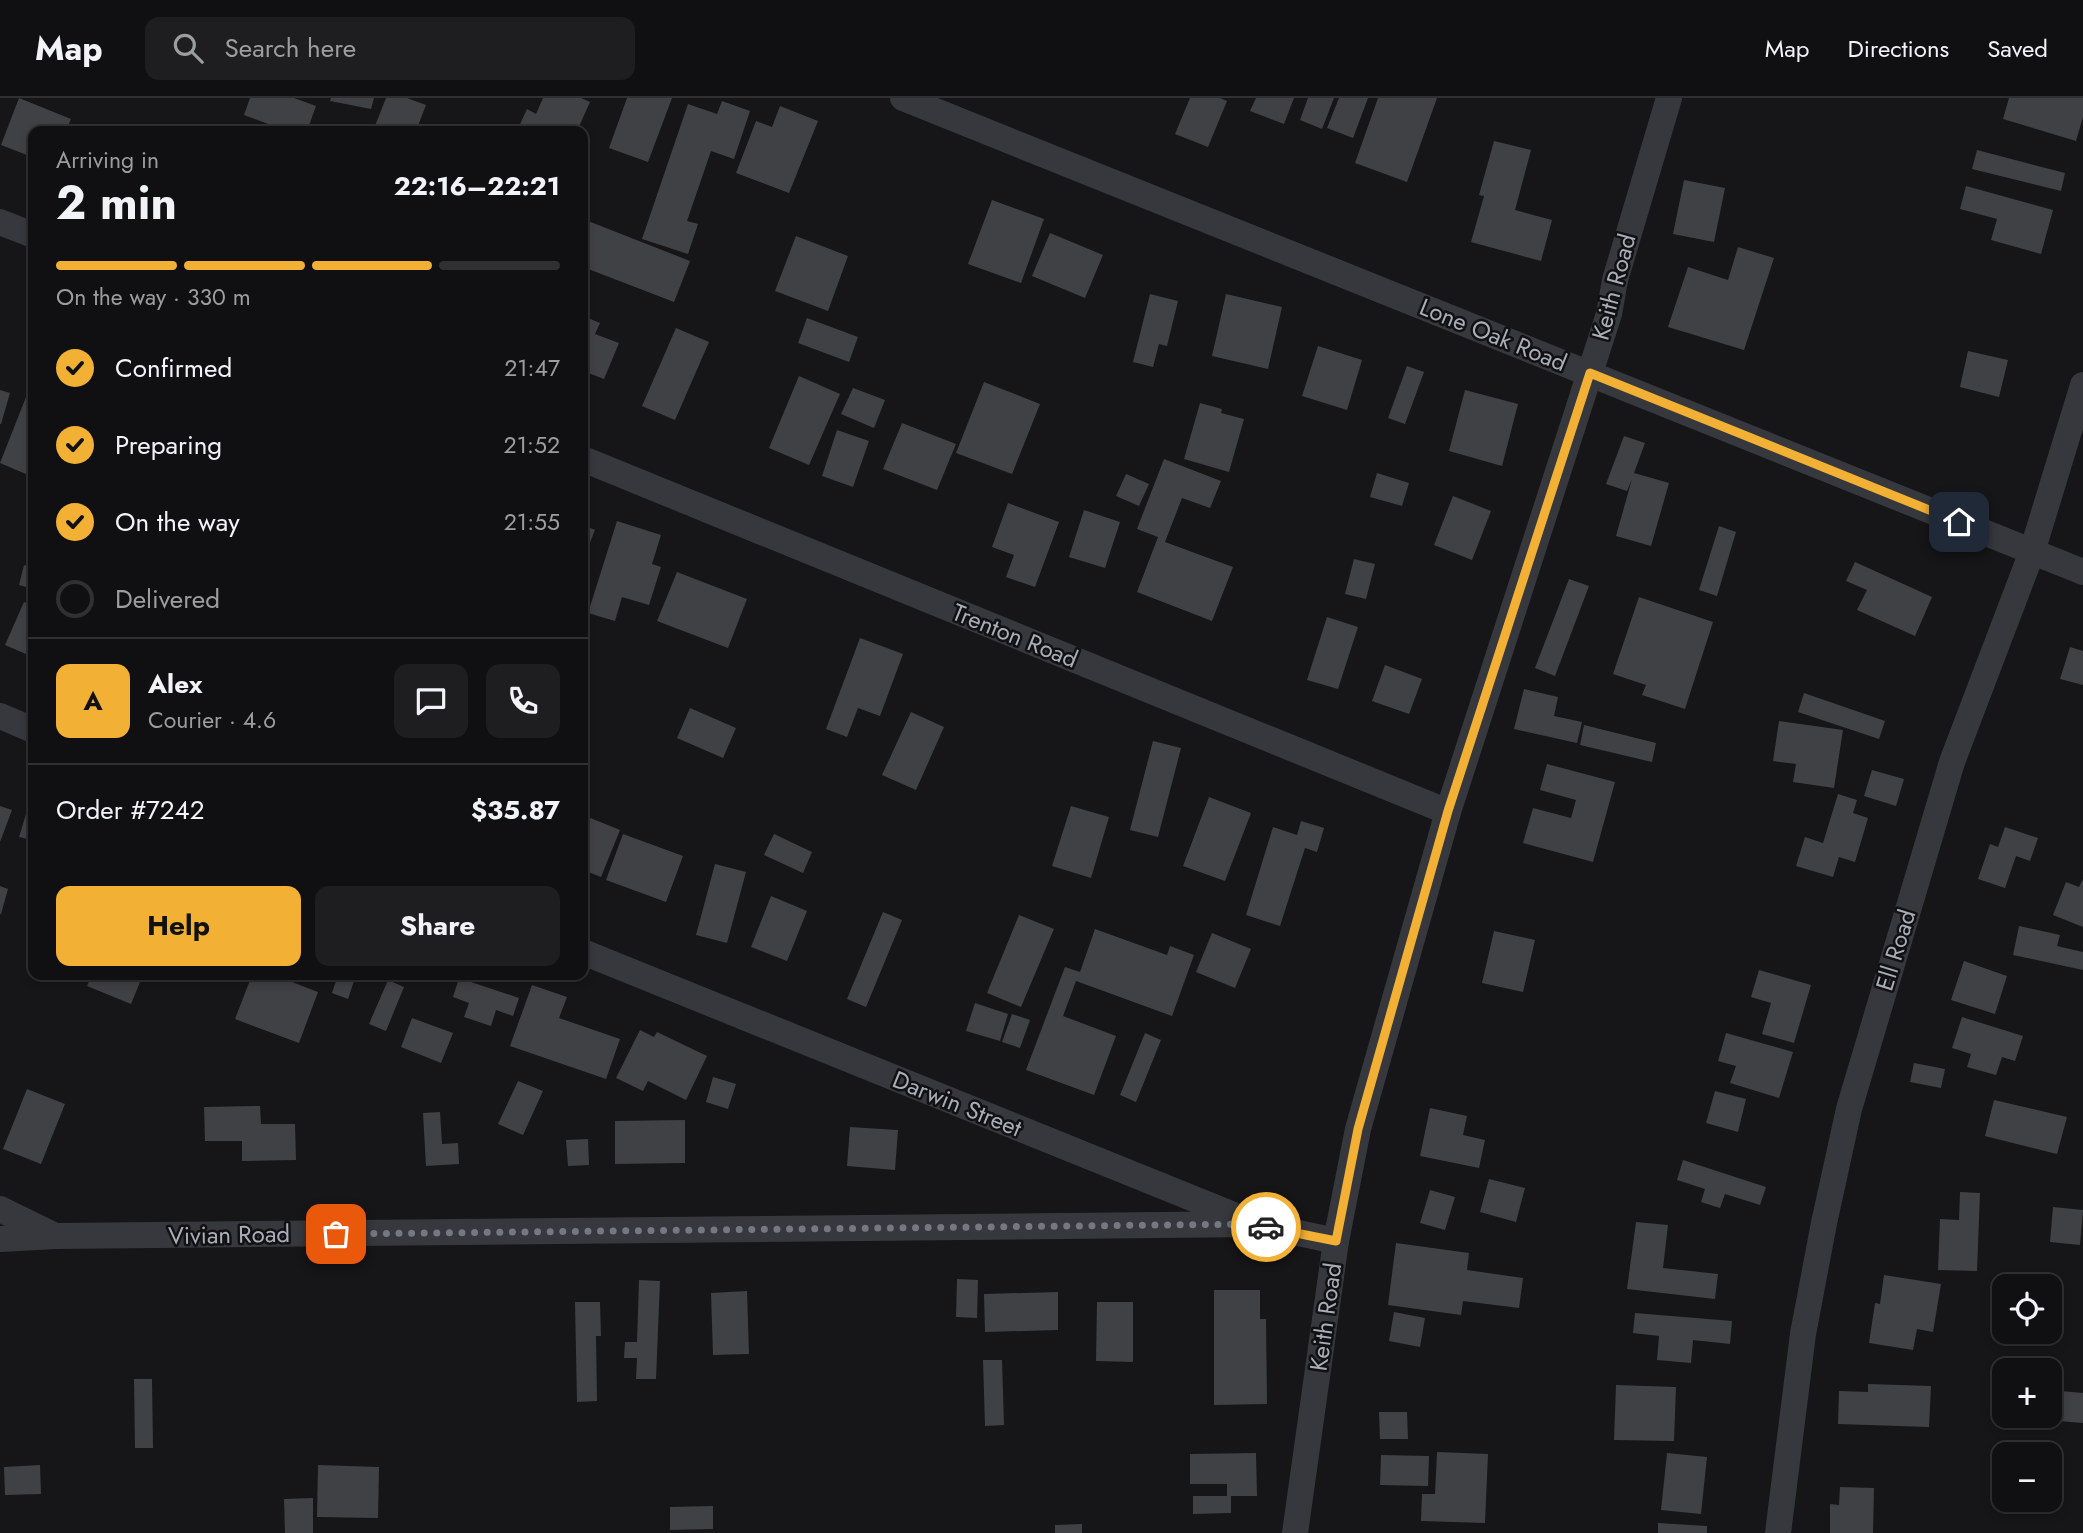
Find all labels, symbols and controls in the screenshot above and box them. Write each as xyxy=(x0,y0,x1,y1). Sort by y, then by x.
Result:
search box xyxy=(145,17,635,80)
text: Map xyxy=(35,25,103,72)
icon: search xyxy=(169,29,207,67)
text: Search here xyxy=(225,29,356,67)
text: Map xyxy=(1765,31,1810,66)
text: Directions xyxy=(1848,31,1949,66)
text: Saved xyxy=(1987,31,2048,66)
text: Arriving in xyxy=(56,143,159,177)
text: 22:16–22:21 xyxy=(394,167,560,205)
text: 2 min xyxy=(56,170,177,236)
street label: Keith Road xyxy=(1583,230,1644,344)
text: On the way · 330 m xyxy=(56,280,251,314)
street label: Lone Oak Road xyxy=(1414,289,1572,380)
icon: check xyxy=(56,349,94,387)
text: Confirmed xyxy=(115,349,232,387)
text: 21:47 xyxy=(504,351,560,385)
icon: check xyxy=(56,426,94,464)
text: Preparing xyxy=(115,426,222,464)
text: 21:52 xyxy=(504,428,560,462)
pin xyxy=(1929,492,1989,552)
icon: check xyxy=(56,503,94,541)
text: On the way xyxy=(115,503,240,541)
icon: home xyxy=(1940,503,1978,541)
text: 21:55 xyxy=(504,505,560,539)
text: Delivered xyxy=(115,580,220,618)
street label: Trenton Road xyxy=(947,594,1083,677)
button: chat xyxy=(394,664,468,738)
button: phone xyxy=(486,664,560,738)
text: Alex xyxy=(148,665,202,703)
text: A xyxy=(83,682,103,720)
text: Courier · 4.6 xyxy=(148,703,276,737)
text: Order #7242 xyxy=(56,791,205,829)
text: $35.87 xyxy=(471,791,560,829)
button: Help xyxy=(56,886,301,966)
button: Share xyxy=(315,886,560,966)
street label: Ell Road xyxy=(1867,905,1924,995)
street label: Darwin Street xyxy=(887,1062,1027,1145)
courier xyxy=(1231,1192,1301,1262)
pin xyxy=(306,1204,366,1264)
icon: car xyxy=(1247,1208,1285,1246)
icon: bag xyxy=(317,1215,355,1253)
street label: Vivian Road xyxy=(168,1216,290,1253)
street label: Keith Road xyxy=(1301,1261,1350,1373)
map controls xyxy=(1992,1274,2062,1512)
button: locate xyxy=(1992,1274,2062,1344)
button: + xyxy=(1992,1358,2062,1428)
button: − xyxy=(1992,1442,2062,1512)

